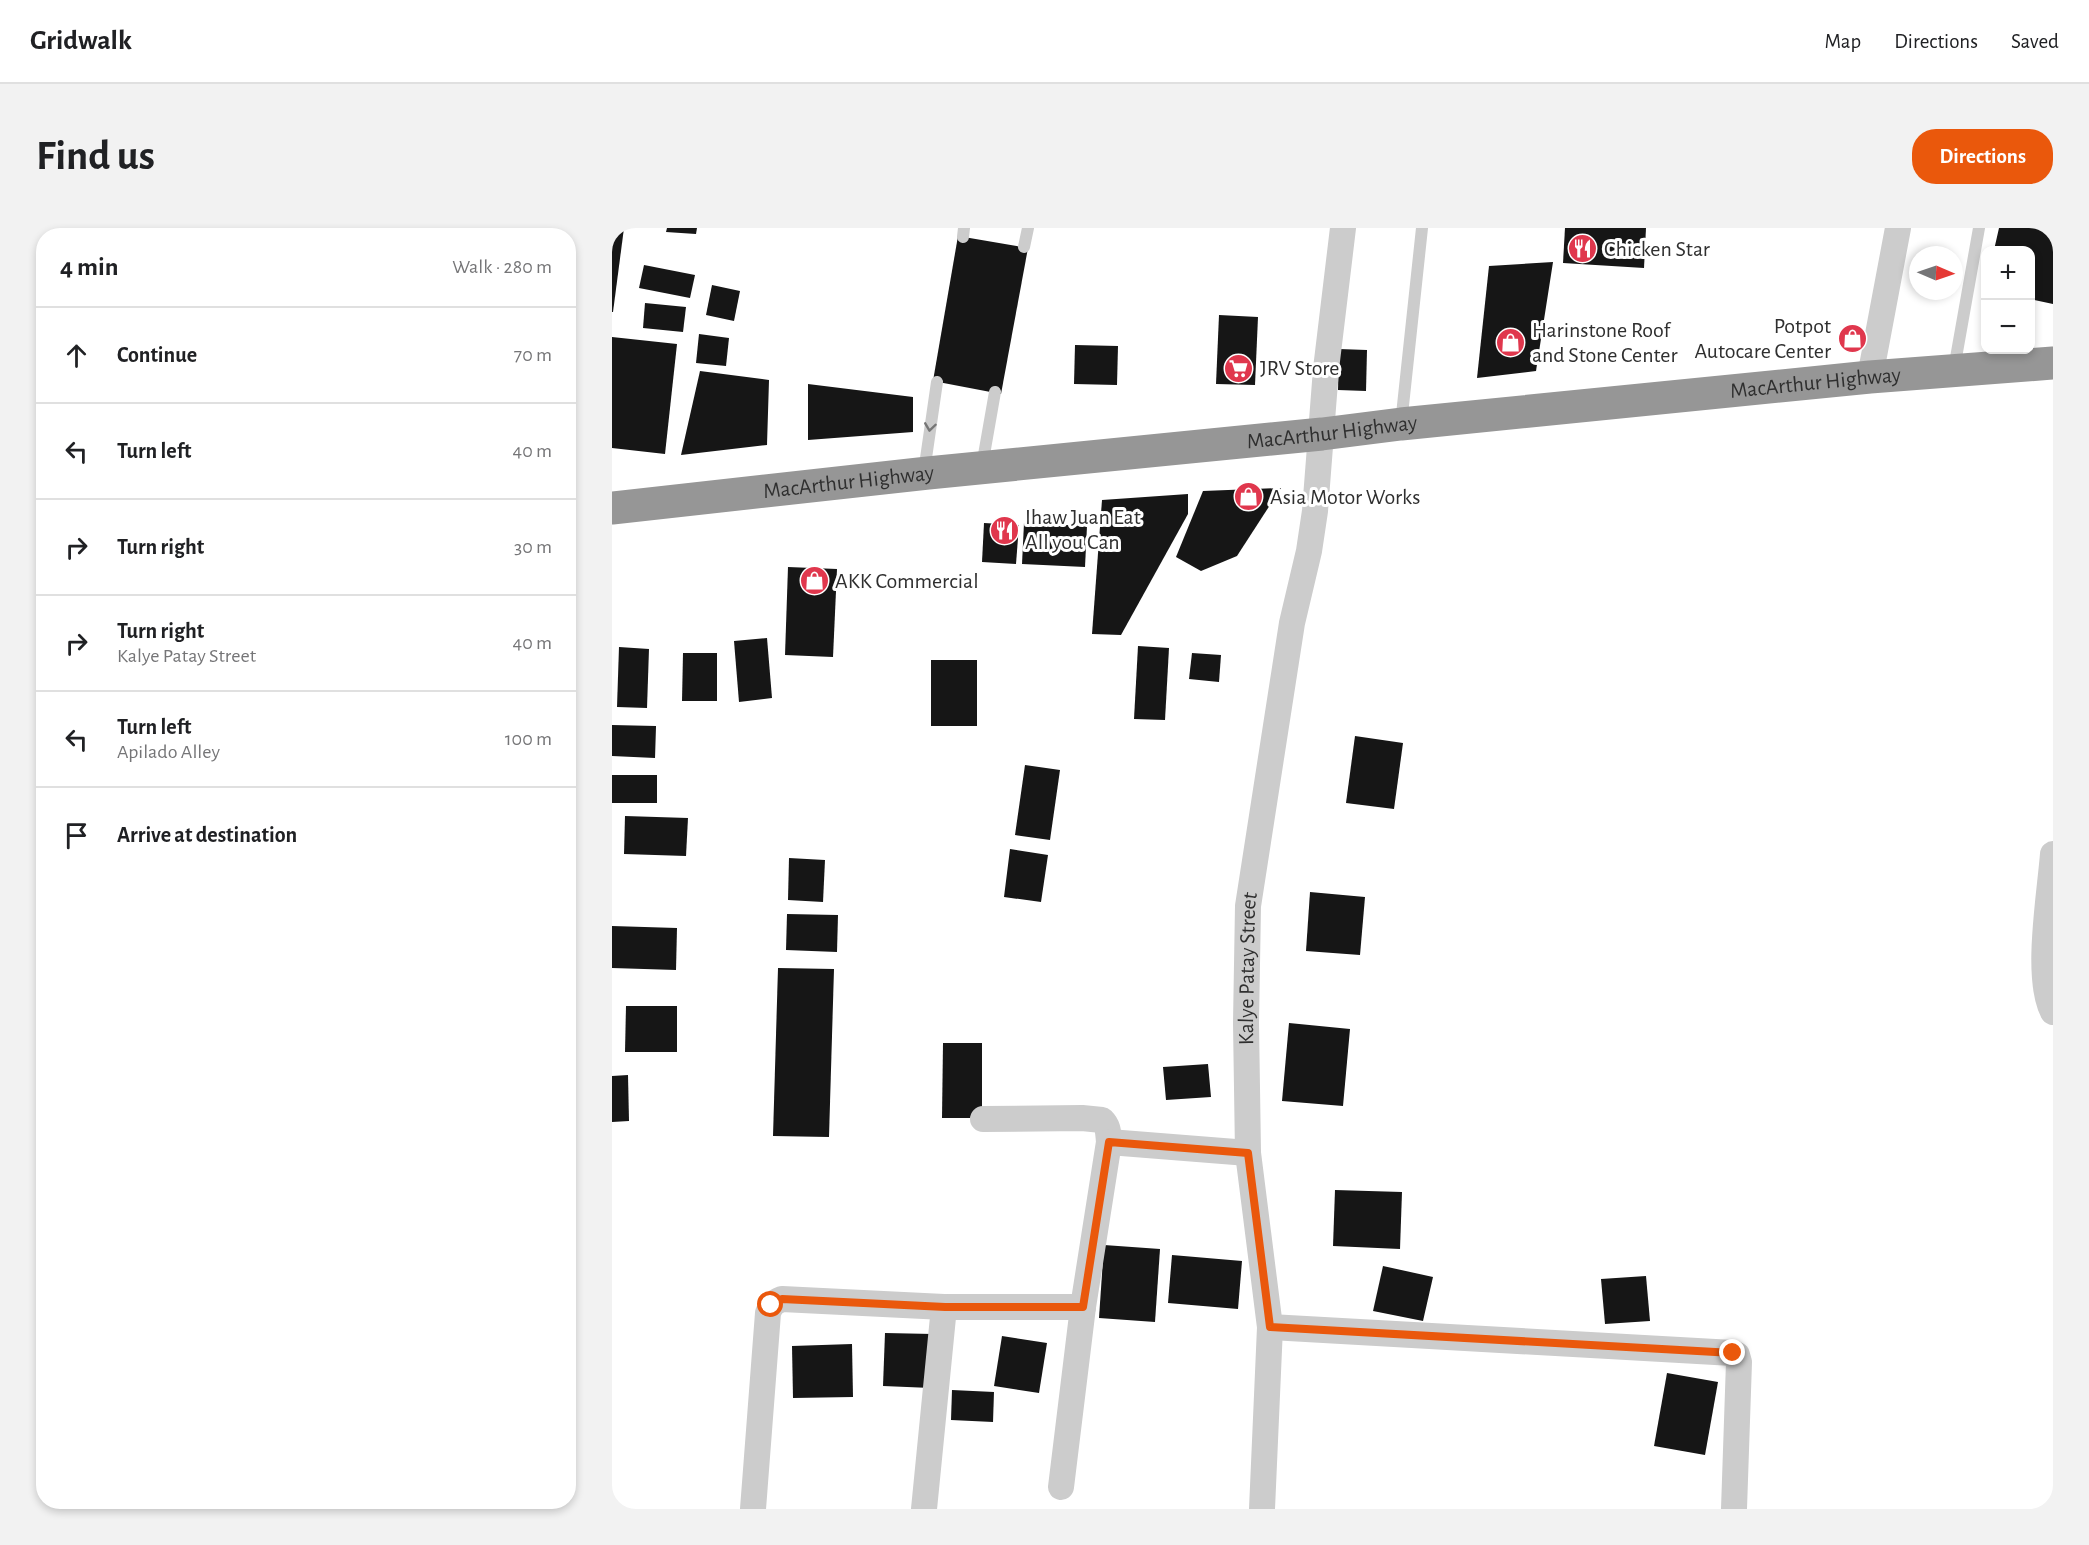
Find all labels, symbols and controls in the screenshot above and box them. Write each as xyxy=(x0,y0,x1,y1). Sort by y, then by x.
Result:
text: Gridwalk xyxy=(30,27,132,55)
text: Map xyxy=(1825,31,1861,52)
text: Directions xyxy=(1894,31,1978,52)
text: Saved xyxy=(2011,31,2059,52)
button: Directions xyxy=(1912,129,2053,184)
text: Find us xyxy=(36,135,155,177)
restaurant icon: Chicken Star xyxy=(1567,233,1599,265)
place label: Chicken Star xyxy=(1604,238,1710,260)
north arrow xyxy=(1909,246,1963,300)
map controls xyxy=(1981,246,2035,354)
button: + xyxy=(1981,246,2035,300)
text: 4 min xyxy=(60,254,119,280)
text: Walk · 280 m xyxy=(452,257,552,277)
button: − xyxy=(1981,300,2035,354)
place label: Potpot Autocare Center xyxy=(1694,315,1831,362)
place label: Harinstone Roof and Stone Center xyxy=(1532,319,1678,366)
shop icon: Potpot Autocare Center xyxy=(1836,323,1868,355)
shop icon: Harinstone Roof and Stone Center xyxy=(1495,327,1527,359)
icon: ahead xyxy=(60,339,93,372)
text: Continue xyxy=(117,344,197,366)
text: 70 m xyxy=(514,345,552,365)
supermarket icon: JRV Store xyxy=(1223,352,1255,384)
place label: JRV Store xyxy=(1260,357,1339,379)
street label: MacArthur Highway xyxy=(1729,364,1902,402)
street label: MacArthur Highway xyxy=(1246,411,1419,452)
one-way arrow xyxy=(925,423,937,432)
icon: left xyxy=(60,435,93,468)
text: Turn left xyxy=(117,440,191,462)
text: 40 m xyxy=(513,441,552,461)
street label: MacArthur Highway xyxy=(762,461,935,502)
shop icon: Asia Motor Works xyxy=(1233,481,1265,513)
place label: Asia Motor Works xyxy=(1270,486,1420,508)
place label: Ihaw Juan Eat All you Can xyxy=(1025,506,1141,553)
restaurant icon: Ihaw Juan Eat All you Can xyxy=(988,514,1020,546)
icon: right xyxy=(60,531,93,564)
text: Turn right xyxy=(117,536,204,558)
text: 30 m xyxy=(514,537,552,557)
shop icon: AKK Commercial xyxy=(798,565,830,597)
place label: AKK Commercial xyxy=(835,570,979,592)
text: Turn right xyxy=(117,620,204,642)
icon: right xyxy=(60,627,93,660)
text: 40 m xyxy=(513,633,552,653)
text: Kalye Patay Street xyxy=(117,646,256,666)
text: Turn left xyxy=(117,716,191,738)
icon: left xyxy=(60,723,93,756)
text: 100 m xyxy=(505,729,552,749)
text: Apilado Alley xyxy=(117,742,220,762)
icon: arrive xyxy=(60,819,93,852)
text: Arrive at destination xyxy=(117,824,297,846)
street label: Kalye Patay Street xyxy=(1235,890,1261,1045)
route start xyxy=(757,1291,783,1317)
route end xyxy=(1719,1339,1745,1365)

